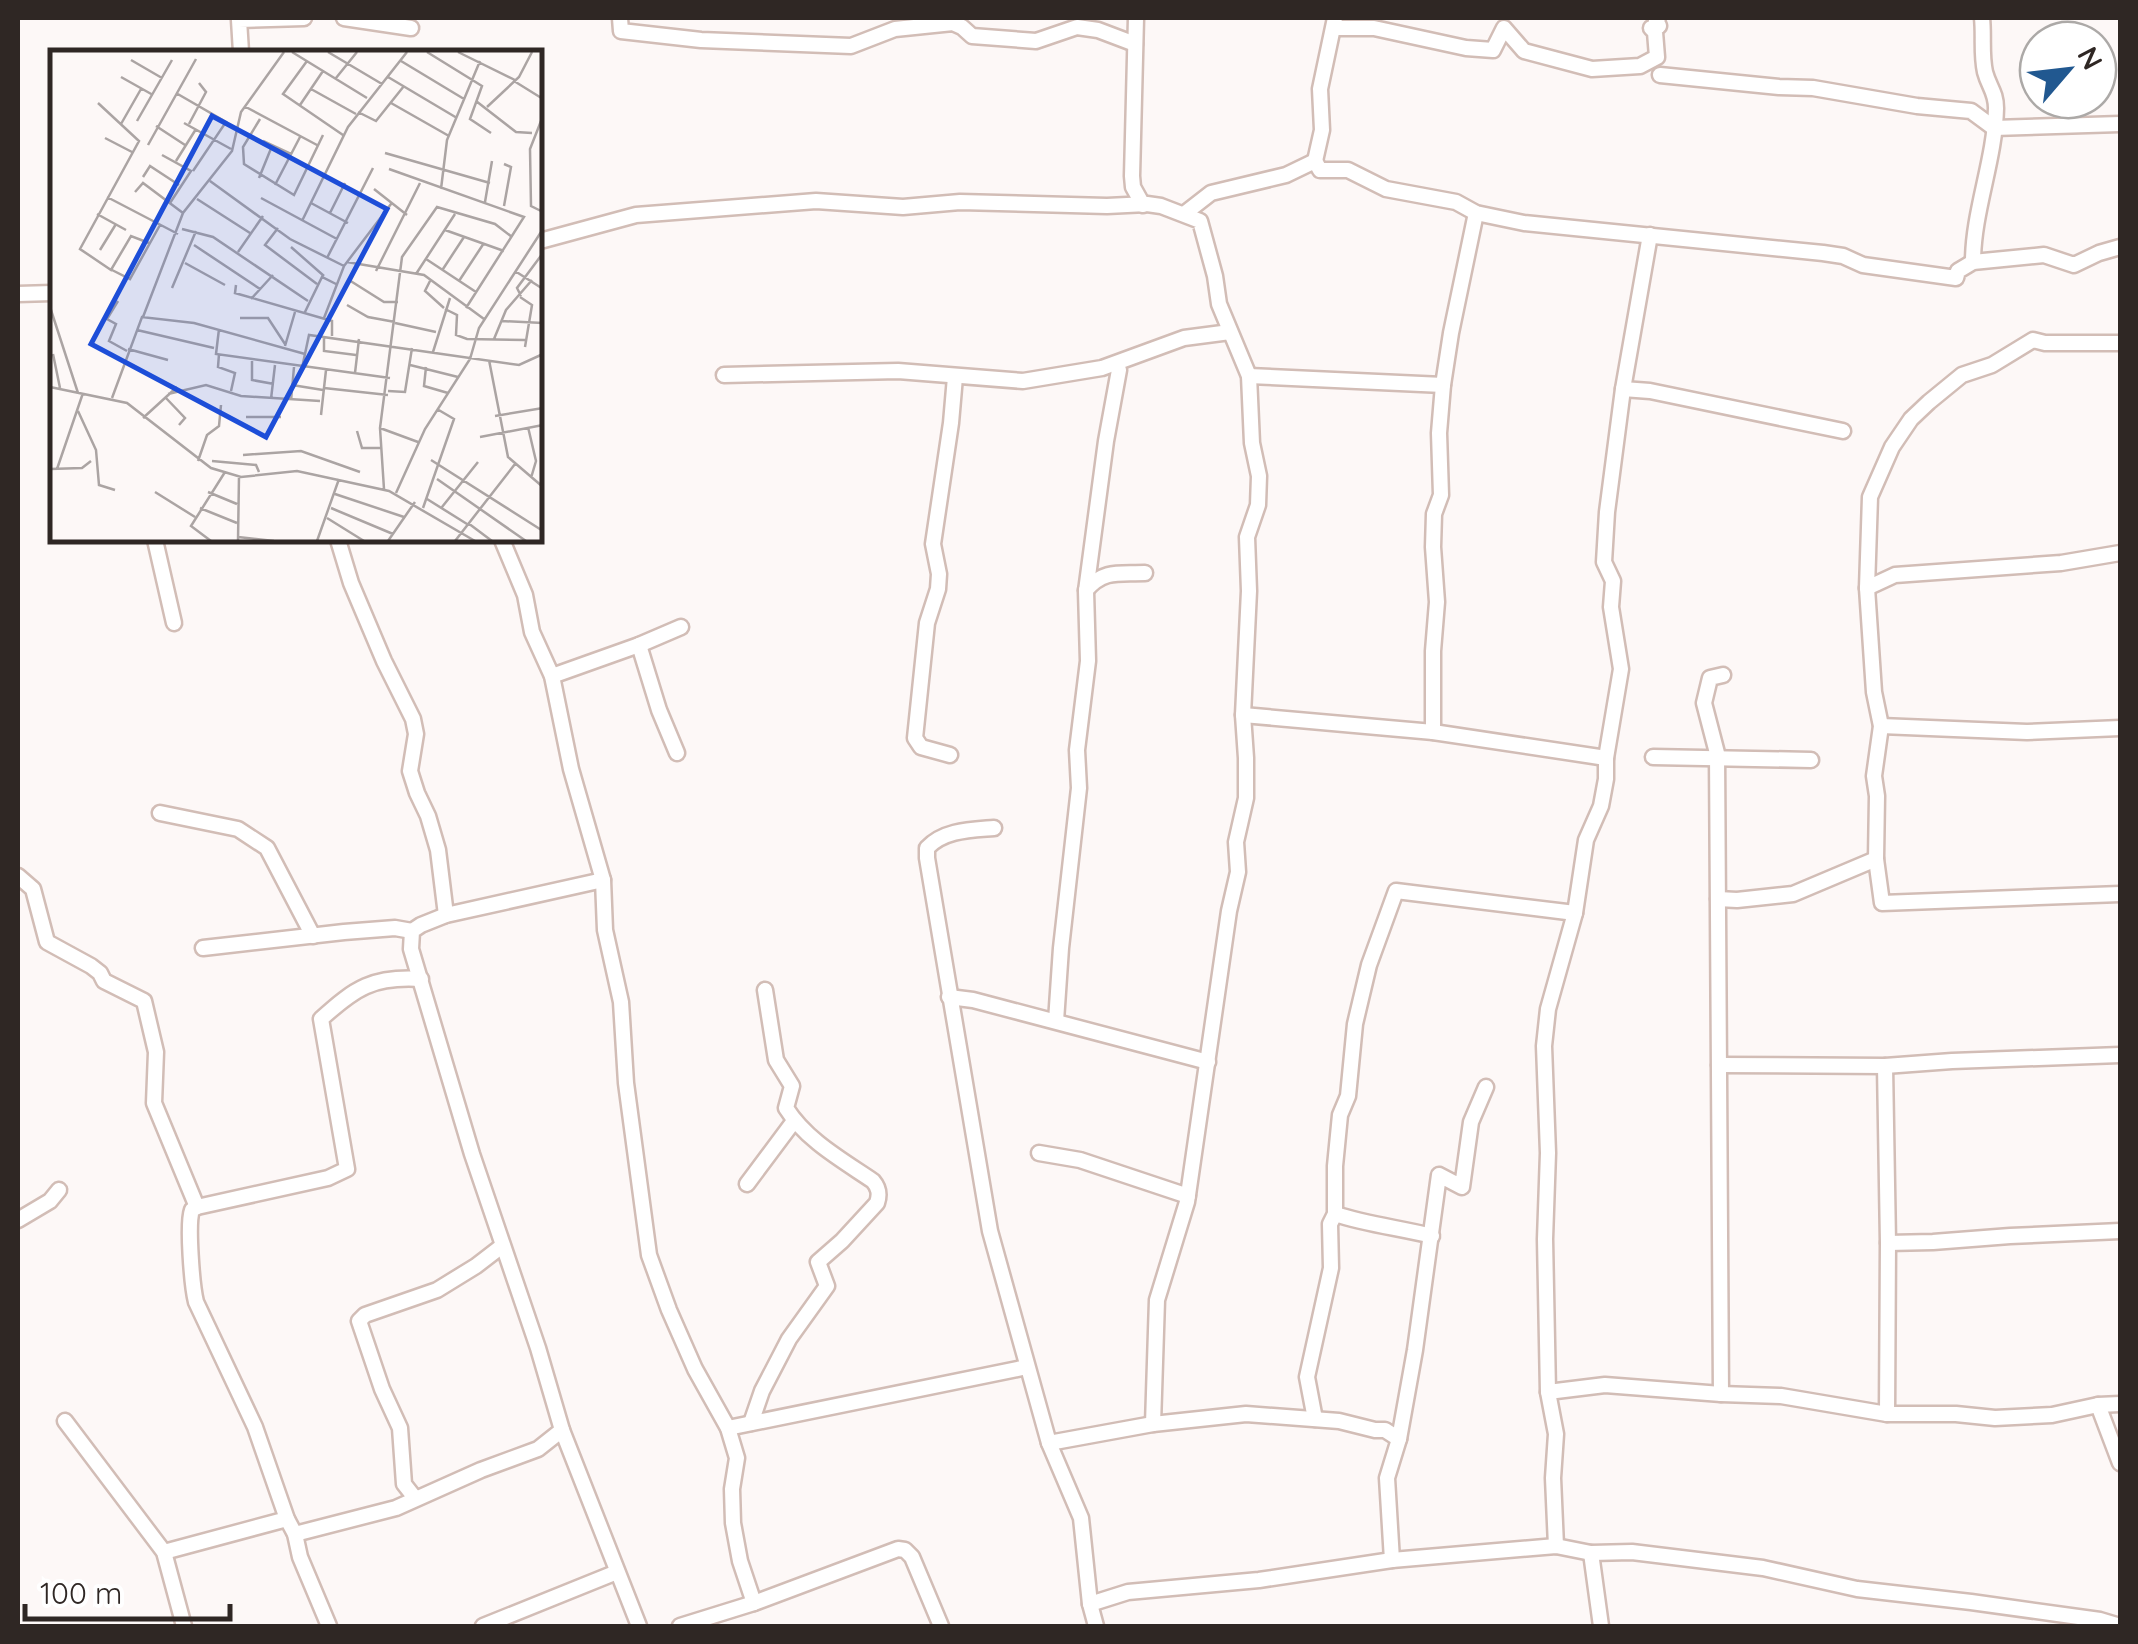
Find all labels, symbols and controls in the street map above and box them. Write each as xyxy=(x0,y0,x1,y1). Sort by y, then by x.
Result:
north arrow xyxy=(2018,20,2118,120)
text: N xyxy=(2070,41,2111,75)
inset map xyxy=(50,50,542,542)
scale bar xyxy=(25,1559,230,1621)
text: 100 m xyxy=(40,1574,122,1612)

